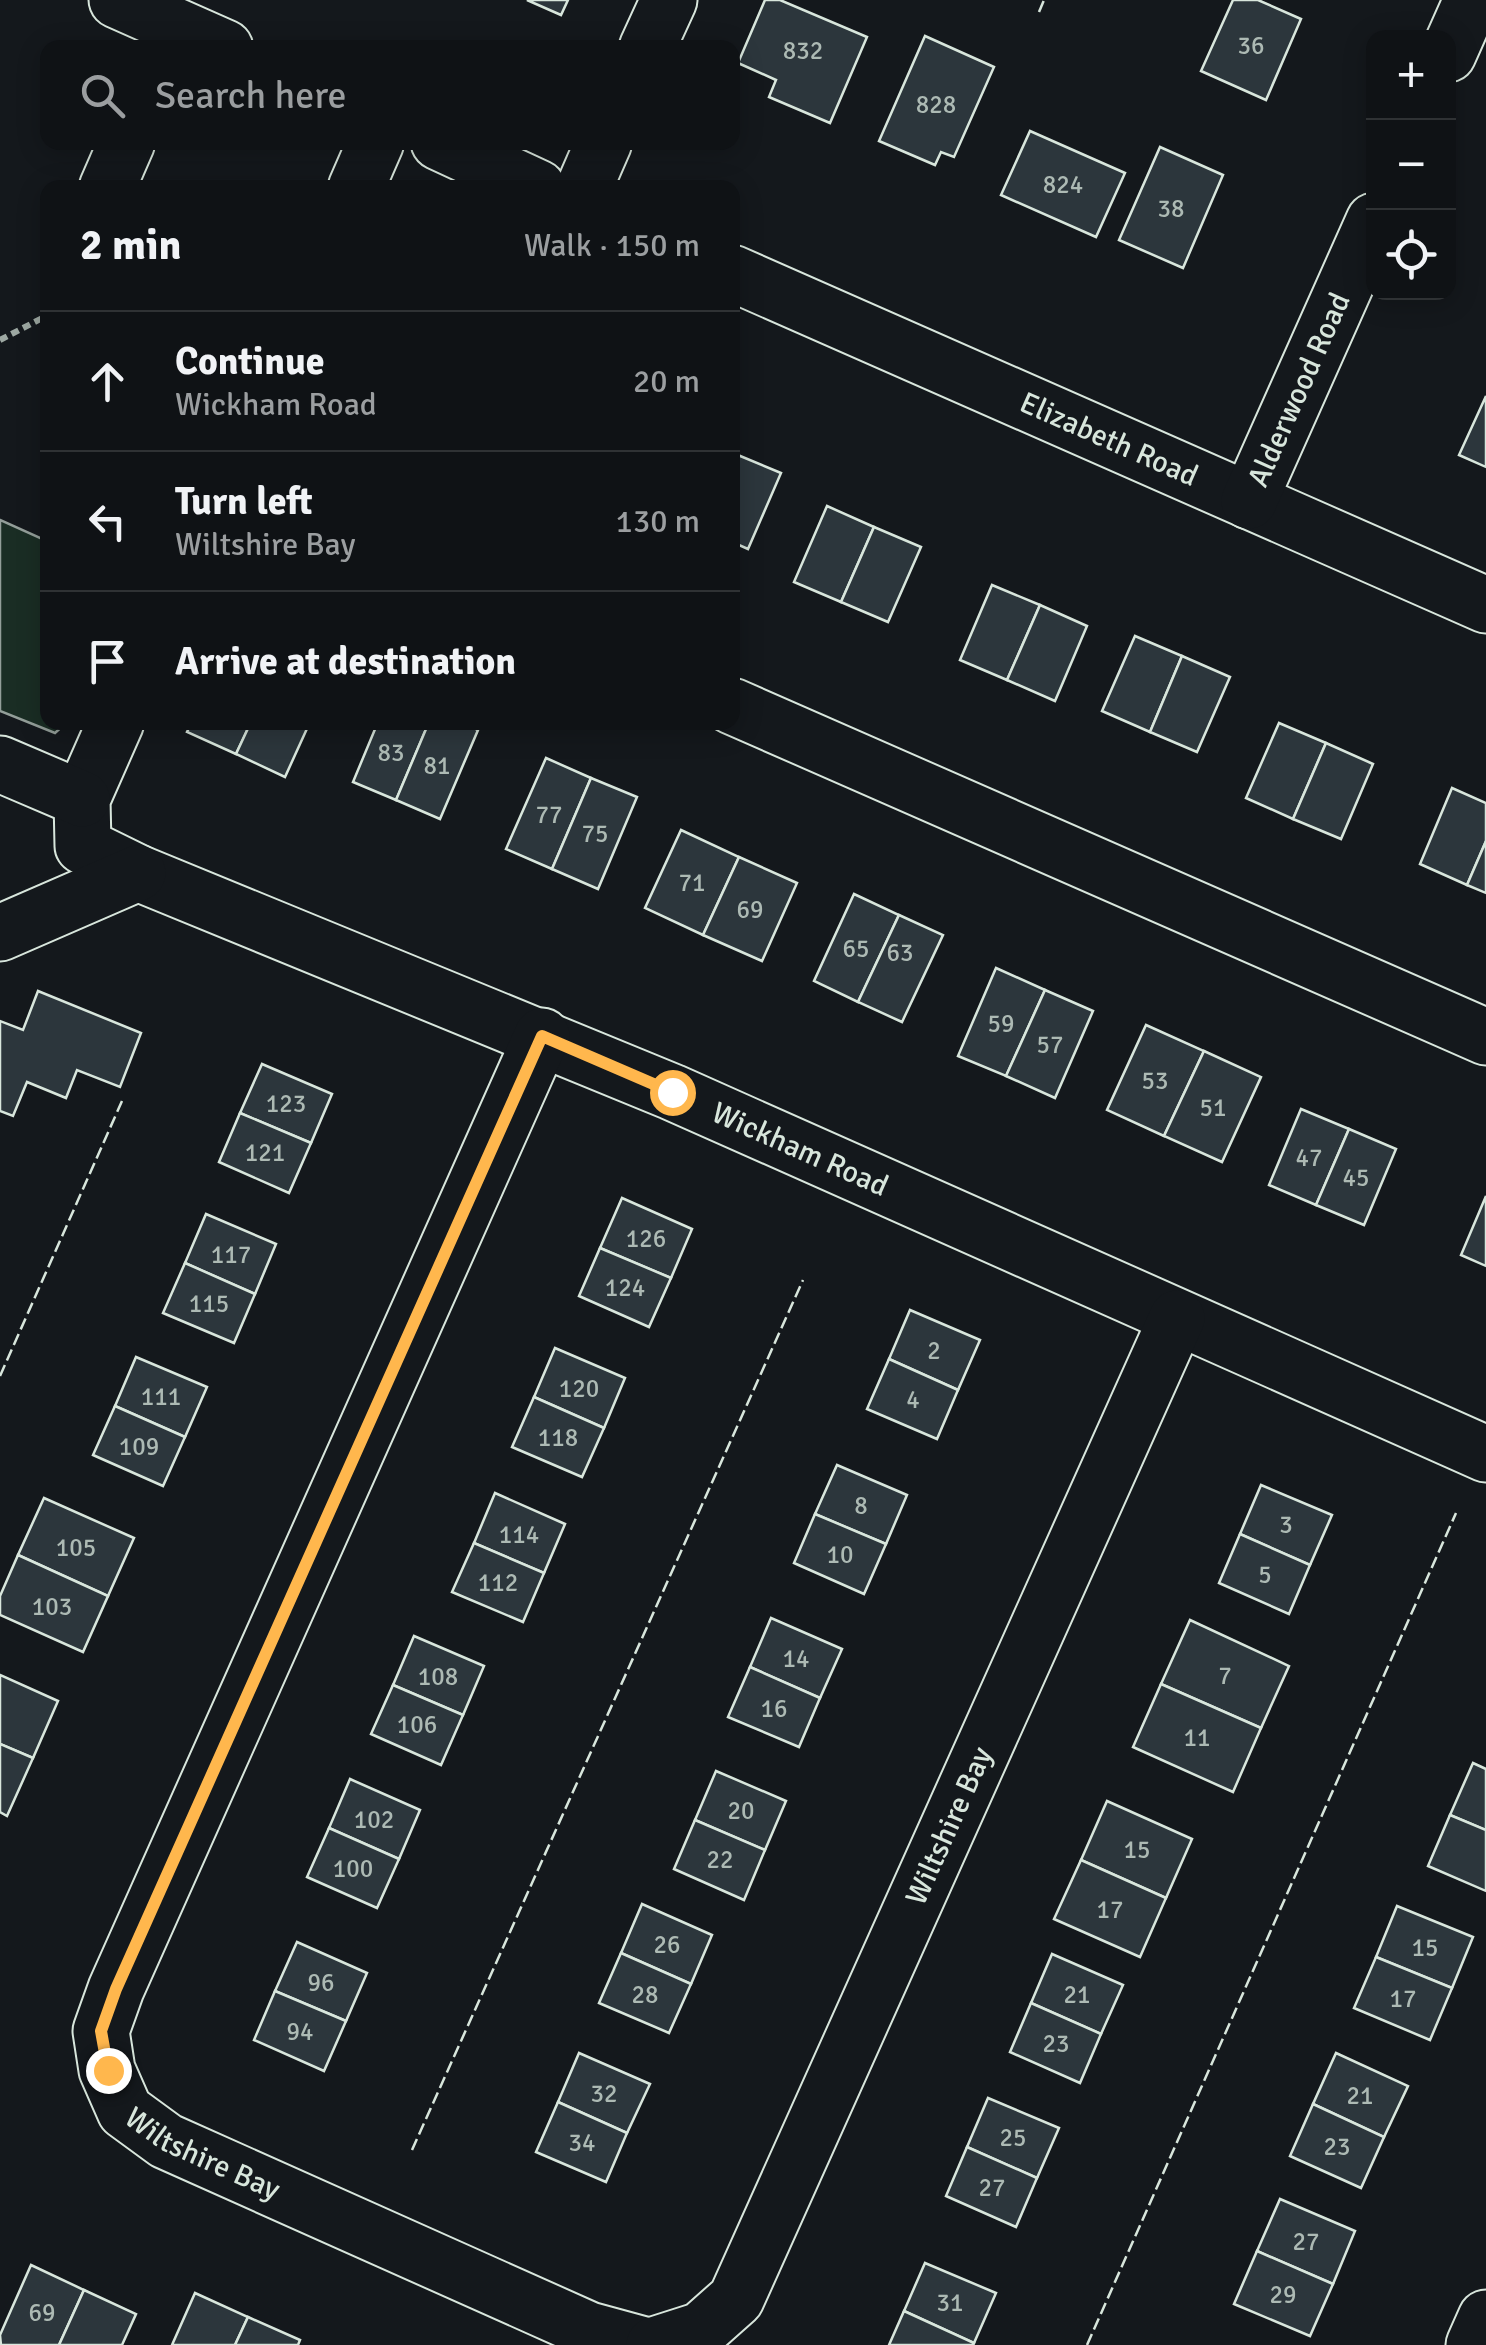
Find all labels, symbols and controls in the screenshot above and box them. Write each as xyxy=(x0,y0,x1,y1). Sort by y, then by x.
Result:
house number: 36 xyxy=(1237,30,1265,61)
map controls xyxy=(1366,30,1456,300)
button: + xyxy=(1366,30,1456,120)
house number: 832 xyxy=(783,35,823,66)
search box xyxy=(40,40,740,150)
icon: search xyxy=(75,68,130,123)
text: Search here xyxy=(155,72,347,119)
house number: 828 xyxy=(916,89,956,120)
button: − xyxy=(1366,120,1456,210)
house number: 824 xyxy=(1043,169,1083,200)
house number: 38 xyxy=(1157,193,1185,224)
button: locate xyxy=(1366,210,1456,300)
text: 2 min xyxy=(80,220,181,271)
text: Walk · 150 m xyxy=(524,226,700,265)
street label: Alderwood Road xyxy=(1239,287,1358,492)
text: Continue xyxy=(175,338,325,385)
icon: ahead xyxy=(80,354,135,409)
text: 20 m xyxy=(633,362,700,401)
street label: Elizabeth Road xyxy=(1014,384,1204,494)
text: Wickham Road xyxy=(175,385,377,424)
text: Turn left xyxy=(175,478,313,525)
icon: left xyxy=(80,494,135,549)
text: 130 m xyxy=(616,502,700,541)
text: Wiltshire Bay xyxy=(175,525,355,564)
icon: arrive xyxy=(80,634,135,689)
text: Arrive at destination xyxy=(175,638,516,685)
house number: 83 xyxy=(377,737,405,768)
house number: 81 xyxy=(423,750,451,781)
house number: 77 xyxy=(535,799,563,830)
house number: 75 xyxy=(581,818,609,849)
house number: 71 xyxy=(678,867,706,898)
house number: 69 xyxy=(736,894,764,925)
house number: 65 xyxy=(842,933,870,964)
house number: 63 xyxy=(886,937,914,968)
house number: 59 xyxy=(987,1008,1015,1039)
house number: 57 xyxy=(1036,1029,1064,1060)
house number: 53 xyxy=(1141,1065,1169,1096)
route start xyxy=(650,1070,696,1116)
house number: 123 xyxy=(266,1088,306,1119)
house number: 51 xyxy=(1199,1092,1227,1123)
street label: Wickham Road xyxy=(706,1094,894,1204)
house number: 121 xyxy=(245,1137,285,1168)
house number: 47 xyxy=(1295,1142,1323,1173)
house number: 45 xyxy=(1342,1162,1370,1193)
house number: 126 xyxy=(626,1223,666,1254)
house number: 117 xyxy=(211,1239,251,1270)
house number: 124 xyxy=(605,1272,645,1303)
house number: 115 xyxy=(189,1288,229,1319)
house number: 2 xyxy=(927,1335,941,1366)
house number: 120 xyxy=(559,1373,599,1404)
house number: 111 xyxy=(141,1381,181,1412)
house number: 4 xyxy=(906,1384,920,1415)
house number: 118 xyxy=(538,1422,578,1453)
house number: 109 xyxy=(119,1431,159,1462)
house number: 8 xyxy=(854,1490,868,1521)
house number: 3 xyxy=(1279,1509,1293,1540)
house number: 114 xyxy=(499,1519,539,1550)
house number: 105 xyxy=(56,1532,96,1563)
house number: 10 xyxy=(826,1539,854,1570)
house number: 5 xyxy=(1258,1559,1272,1590)
house number: 112 xyxy=(478,1567,518,1598)
house number: 103 xyxy=(32,1591,72,1622)
house number: 14 xyxy=(782,1643,810,1674)
house number: 7 xyxy=(1218,1660,1232,1691)
house number: 108 xyxy=(418,1661,458,1692)
house number: 16 xyxy=(760,1693,788,1724)
house number: 106 xyxy=(397,1709,437,1740)
house number: 11 xyxy=(1183,1722,1211,1753)
street label: Wiltshire Bay xyxy=(897,1741,1000,1910)
house number: 20 xyxy=(727,1795,755,1826)
house number: 102 xyxy=(354,1804,394,1835)
house number: 15 xyxy=(1123,1834,1151,1865)
house number: 22 xyxy=(706,1844,734,1875)
house number: 100 xyxy=(333,1853,373,1884)
house number: 17 xyxy=(1096,1894,1124,1925)
house number: 26 xyxy=(653,1929,681,1960)
house number: 15 xyxy=(1411,1932,1439,1963)
house number: 96 xyxy=(307,1967,335,1998)
house number: 28 xyxy=(631,1979,659,2010)
house number: 21 xyxy=(1063,1979,1091,2010)
house number: 17 xyxy=(1389,1983,1417,2014)
house number: 94 xyxy=(286,2016,314,2047)
house number: 23 xyxy=(1042,2028,1070,2059)
route end xyxy=(86,2048,132,2094)
house number: 32 xyxy=(590,2078,618,2109)
house number: 21 xyxy=(1346,2080,1374,2111)
street label: Wiltshire Bay xyxy=(118,2099,286,2208)
house number: 25 xyxy=(999,2122,1027,2153)
house number: 34 xyxy=(568,2127,596,2158)
house number: 23 xyxy=(1323,2131,1351,2162)
house number: 27 xyxy=(978,2172,1006,2203)
house number: 27 xyxy=(1292,2226,1320,2257)
house number: 29 xyxy=(1269,2279,1297,2310)
house number: 31 xyxy=(936,2287,964,2318)
house number: 69 xyxy=(28,2297,56,2328)

